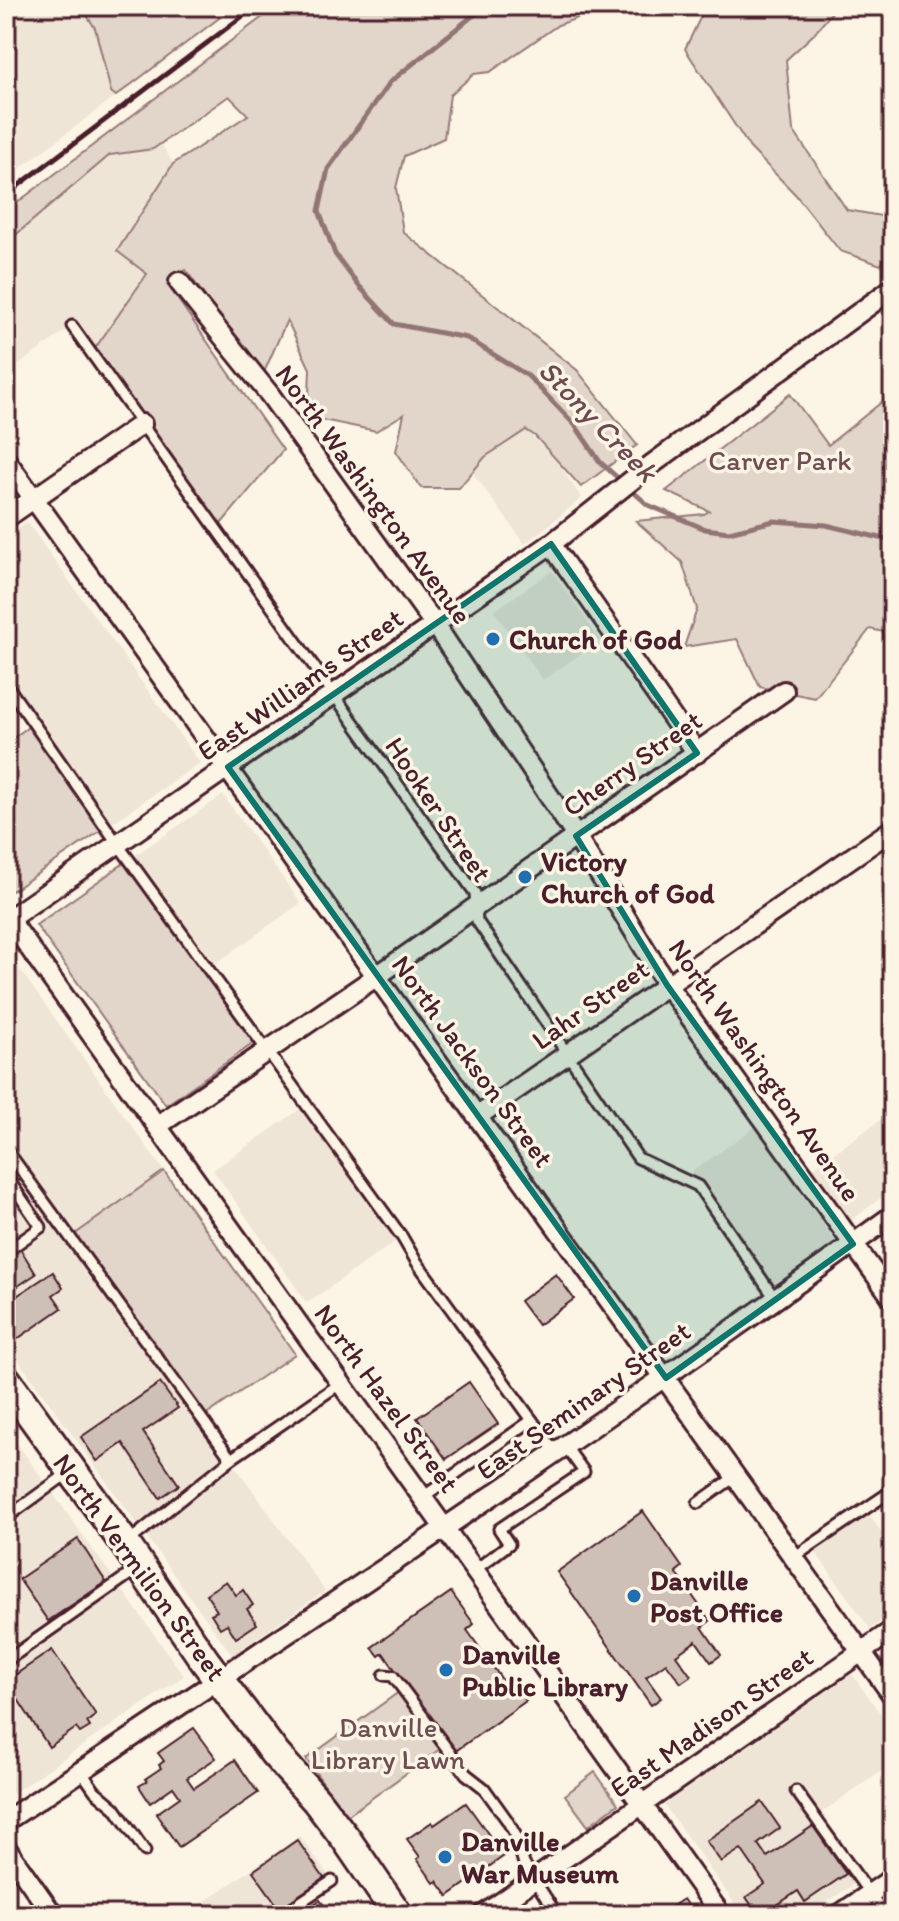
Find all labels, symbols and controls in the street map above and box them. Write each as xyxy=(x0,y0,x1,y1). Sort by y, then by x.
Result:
water label: Stony Creek xyxy=(531,352,667,491)
street label: North Washington Avenue xyxy=(268,358,480,630)
park label: Carver Park xyxy=(708,443,852,477)
street label: East Williams Street xyxy=(191,600,409,768)
place label: Church of God xyxy=(509,622,683,656)
marker: Church of God xyxy=(484,630,502,648)
street label: Cherry Street xyxy=(556,703,708,823)
street label: Hooker Street xyxy=(378,730,500,888)
place label: Victory Church of God xyxy=(541,844,715,910)
marker: Victory Church of God xyxy=(516,868,534,886)
street label: North Washington Avenue xyxy=(661,932,869,1208)
street label: North Jackson Street xyxy=(385,948,561,1174)
street label: Lahr Street xyxy=(525,951,655,1057)
street label: North Hazel Street xyxy=(307,1297,467,1499)
street label: East Seminary Street xyxy=(469,1313,697,1487)
street label: North Vermilion Street xyxy=(46,1447,234,1687)
place label: Danville Post Office xyxy=(650,1563,783,1629)
marker: Danville Post Office xyxy=(625,1587,643,1605)
place label: Danville Public Library xyxy=(462,1637,629,1703)
street label: East Madison Street xyxy=(603,1639,819,1805)
marker: Danville Public Library xyxy=(437,1661,455,1679)
park label: Danville Library Lawn xyxy=(311,1710,465,1776)
place label: Danville War Museum xyxy=(461,1824,619,1890)
marker: Danville War Museum xyxy=(436,1848,454,1866)

